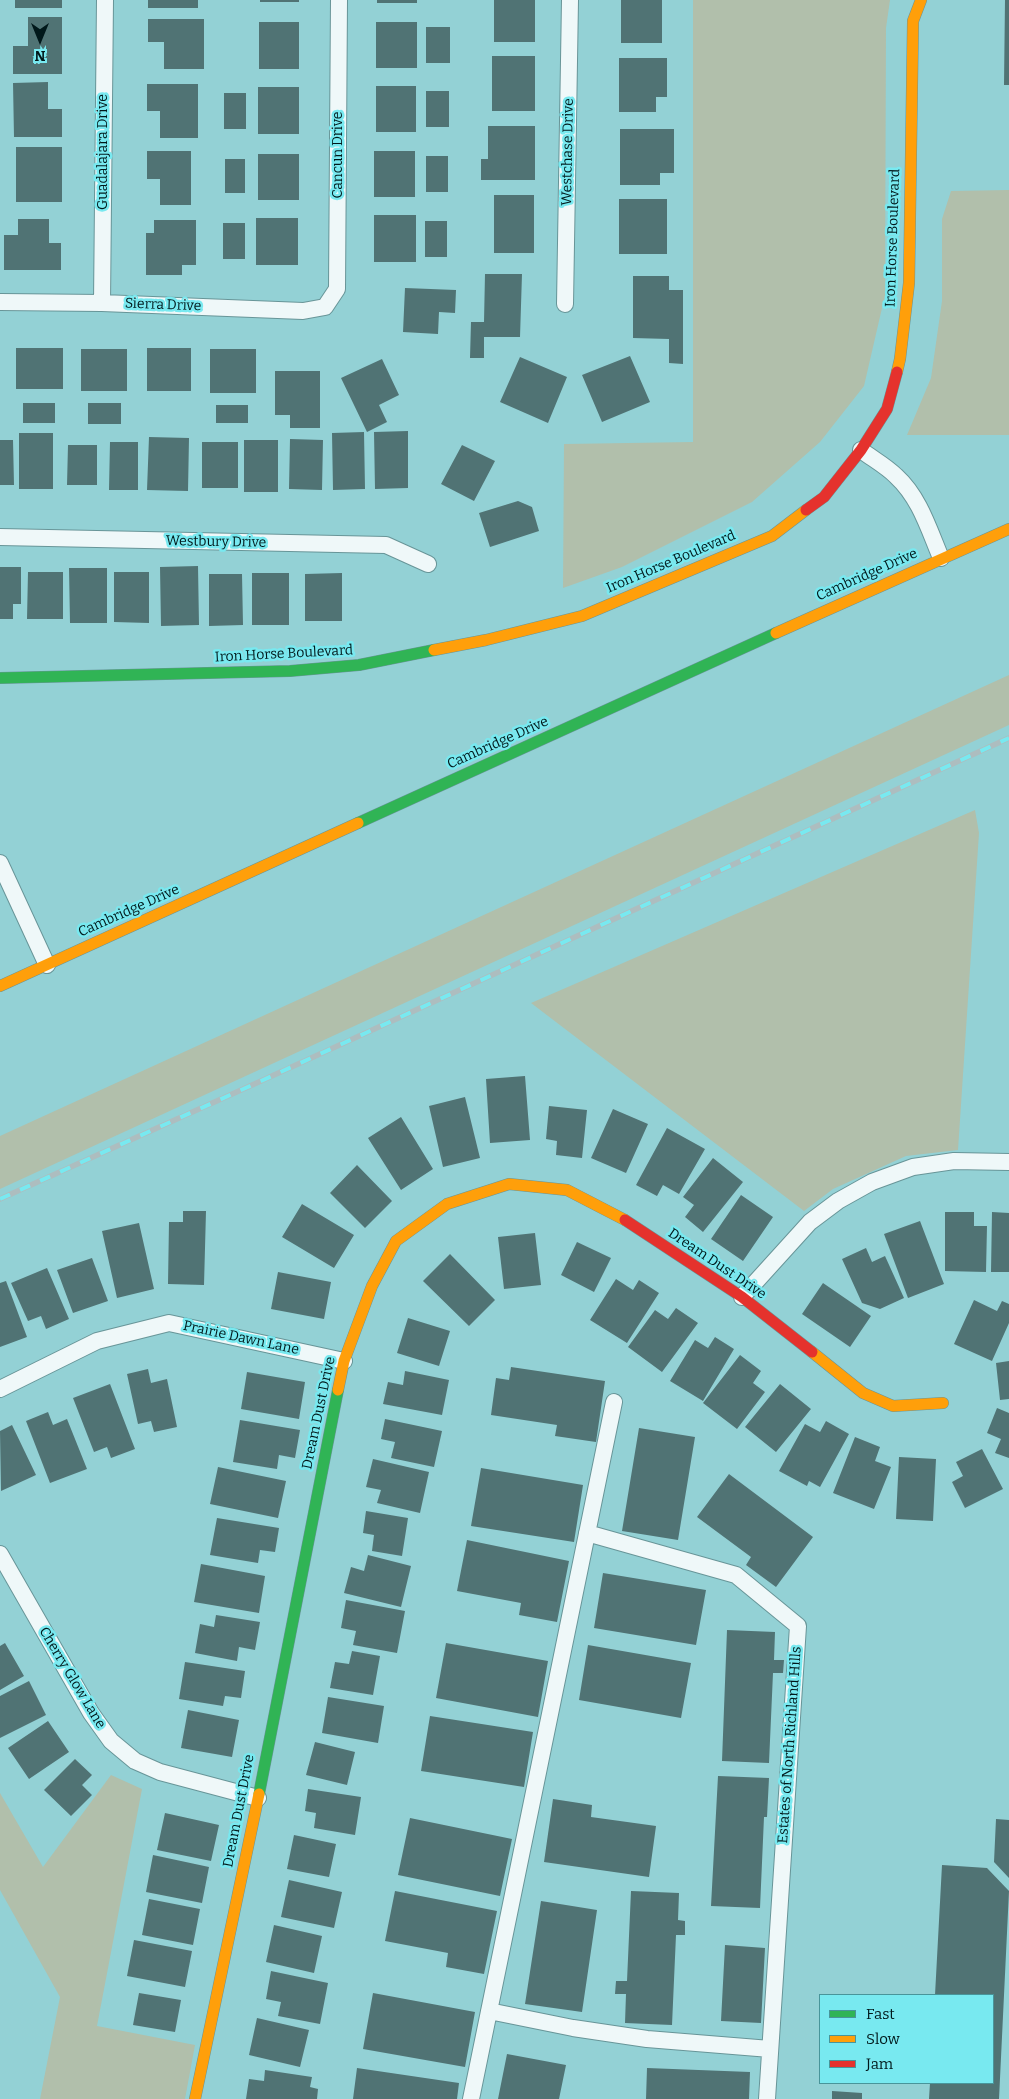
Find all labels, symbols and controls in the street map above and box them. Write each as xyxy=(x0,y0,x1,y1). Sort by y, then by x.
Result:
north arrow xyxy=(15,15,65,65)
text: N xyxy=(35,47,45,64)
street label: Guadalajara Drive xyxy=(95,94,111,210)
street label: Westchase Drive xyxy=(559,98,577,206)
street label: Cancun Drive xyxy=(330,111,346,199)
street label: Iron Horse Boulevard xyxy=(882,168,904,308)
street label: Sierra Drive xyxy=(124,295,202,315)
street label: Iron Horse Boulevard xyxy=(604,527,738,597)
street label: Westbury Drive xyxy=(166,533,266,551)
street label: Cambridge Drive xyxy=(814,545,920,605)
street label: Iron Horse Boulevard xyxy=(214,642,354,666)
street label: Cambridge Drive xyxy=(445,713,551,773)
street label: Cambridge Drive xyxy=(76,881,182,941)
street label: Dream Dust Drive xyxy=(665,1225,769,1303)
street label: Prairie Dawn Lane xyxy=(182,1318,300,1358)
street label: Dream Dust Drive xyxy=(299,1355,339,1471)
street label: Cherry Glow Lane xyxy=(35,1624,109,1732)
street label: Estates of North Richland Hills xyxy=(775,1646,805,1844)
street label: Dream Dust Drive xyxy=(220,1753,258,1869)
legend xyxy=(819,1994,994,2084)
text: Fast xyxy=(866,2005,895,2023)
text: Slow xyxy=(866,2030,900,2048)
text: Jam xyxy=(866,2055,893,2073)

